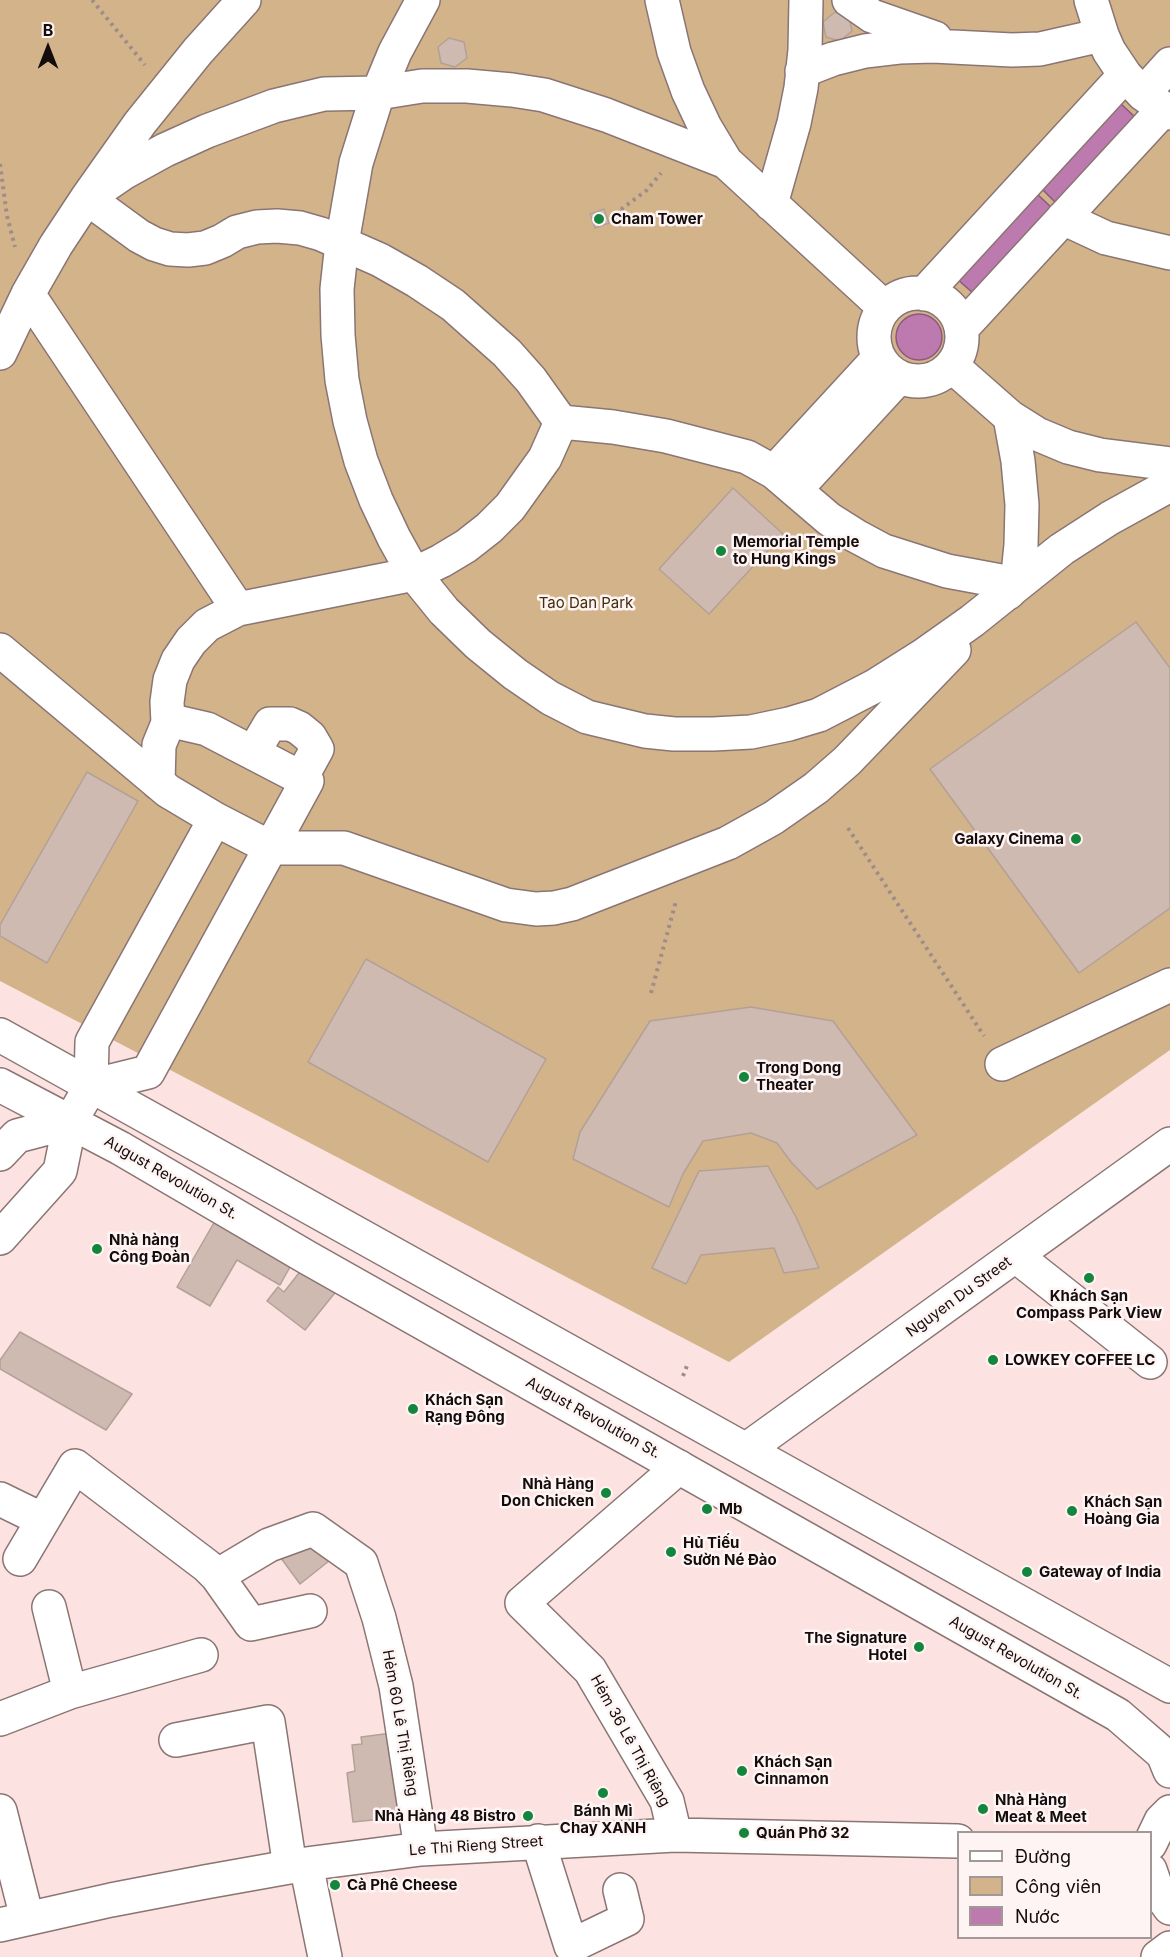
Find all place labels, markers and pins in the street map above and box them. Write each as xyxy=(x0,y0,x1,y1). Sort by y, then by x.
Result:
place label: Cham Tower xyxy=(611,210,703,228)
marker: Cham Tower xyxy=(592,212,606,226)
place label: Memorial Temple to Hung Kings xyxy=(733,533,859,568)
marker: Memorial Temple to Hung Kings xyxy=(714,544,728,558)
place label: Galaxy Cinema xyxy=(954,830,1064,848)
marker: Galaxy Cinema xyxy=(1069,832,1083,846)
place label: Trong Dong Theater xyxy=(756,1059,841,1094)
marker: Trong Dong Theater xyxy=(737,1070,751,1084)
place label: Nhà hàng Công Đoàn xyxy=(109,1231,190,1266)
marker: Nhà hàng Công Đoàn xyxy=(90,1242,104,1256)
marker: Khách Sạn Compass Park View xyxy=(1082,1271,1096,1285)
place label: Khách Sạn Compass Park View xyxy=(1016,1287,1162,1322)
place label: LOWKEY COFFEE LC xyxy=(1005,1351,1155,1369)
marker: LOWKEY COFFEE LC xyxy=(986,1353,1000,1367)
place label: Khách Sạn Rạng Đông xyxy=(425,1391,505,1426)
marker: Khách Sạn Rạng Đông xyxy=(406,1402,420,1416)
place label: Nhà Hàng Don Chicken xyxy=(501,1475,594,1510)
marker: Nhà Hàng Don Chicken xyxy=(599,1486,613,1500)
place label: Khách Sạn Hoàng Gia xyxy=(1084,1493,1162,1528)
place label: Mb xyxy=(719,1500,742,1518)
marker: Mb xyxy=(700,1502,714,1516)
marker: Khách Sạn Hoàng Gia xyxy=(1065,1504,1079,1518)
place label: Hủ Tiếu Sườn Né Đào xyxy=(683,1534,777,1569)
marker: Hủ Tiếu Sườn Né Đào xyxy=(664,1545,678,1559)
place label: Gateway of India xyxy=(1039,1563,1161,1581)
marker: Gateway of India xyxy=(1020,1565,1034,1579)
place label: The Signature Hotel xyxy=(804,1629,907,1664)
marker: The Signature Hotel xyxy=(912,1640,926,1654)
place label: Khách Sạn Cinnamon xyxy=(754,1753,832,1788)
marker: Khách Sạn Cinnamon xyxy=(735,1764,749,1778)
marker: Bánh Mì Chay XANH xyxy=(596,1786,610,1800)
place label: Nhà Hàng Meat & Meet xyxy=(995,1791,1087,1826)
place label: Bánh Mì Chay XANH xyxy=(560,1802,646,1837)
marker: Nhà Hàng Meat & Meet xyxy=(976,1802,990,1816)
place label: Nhà Hàng 48 Bistro xyxy=(374,1807,516,1825)
marker: Nhà Hàng 48 Bistro xyxy=(521,1809,535,1823)
place label: Quán Phở 32 xyxy=(756,1824,850,1842)
marker: Quán Phở 32 xyxy=(737,1826,751,1840)
place label: Cà Phê Cheese xyxy=(347,1876,458,1894)
marker: Cà Phê Cheese xyxy=(328,1878,342,1892)

